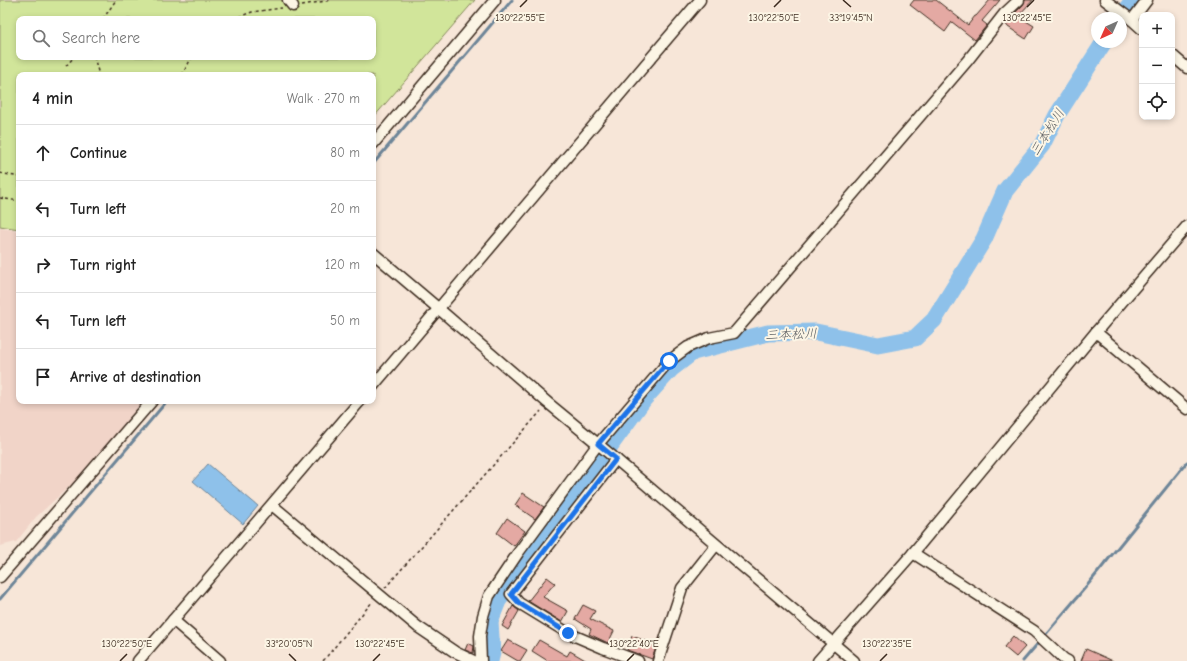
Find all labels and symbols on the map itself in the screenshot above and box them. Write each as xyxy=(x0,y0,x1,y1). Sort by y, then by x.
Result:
text: 130°22'55"E xyxy=(495,12,545,24)
text: 130°22'50"E xyxy=(749,12,799,24)
text: 33°19'45"N xyxy=(829,12,873,24)
text: 130°22'45"E xyxy=(1002,12,1052,24)
north arrow xyxy=(1091,12,1127,48)
water label: 三本松川 xyxy=(1027,106,1067,158)
water label: 三本松川 xyxy=(765,326,817,342)
route start xyxy=(660,352,678,370)
route end xyxy=(559,624,577,642)
text: 130°22'50"E xyxy=(102,638,152,650)
text: 33°20'05"N xyxy=(266,638,312,650)
text: 130°22'45"E xyxy=(355,638,405,650)
text: 130°22'40"E xyxy=(609,638,659,650)
text: 130°22'35"E xyxy=(862,638,912,650)

